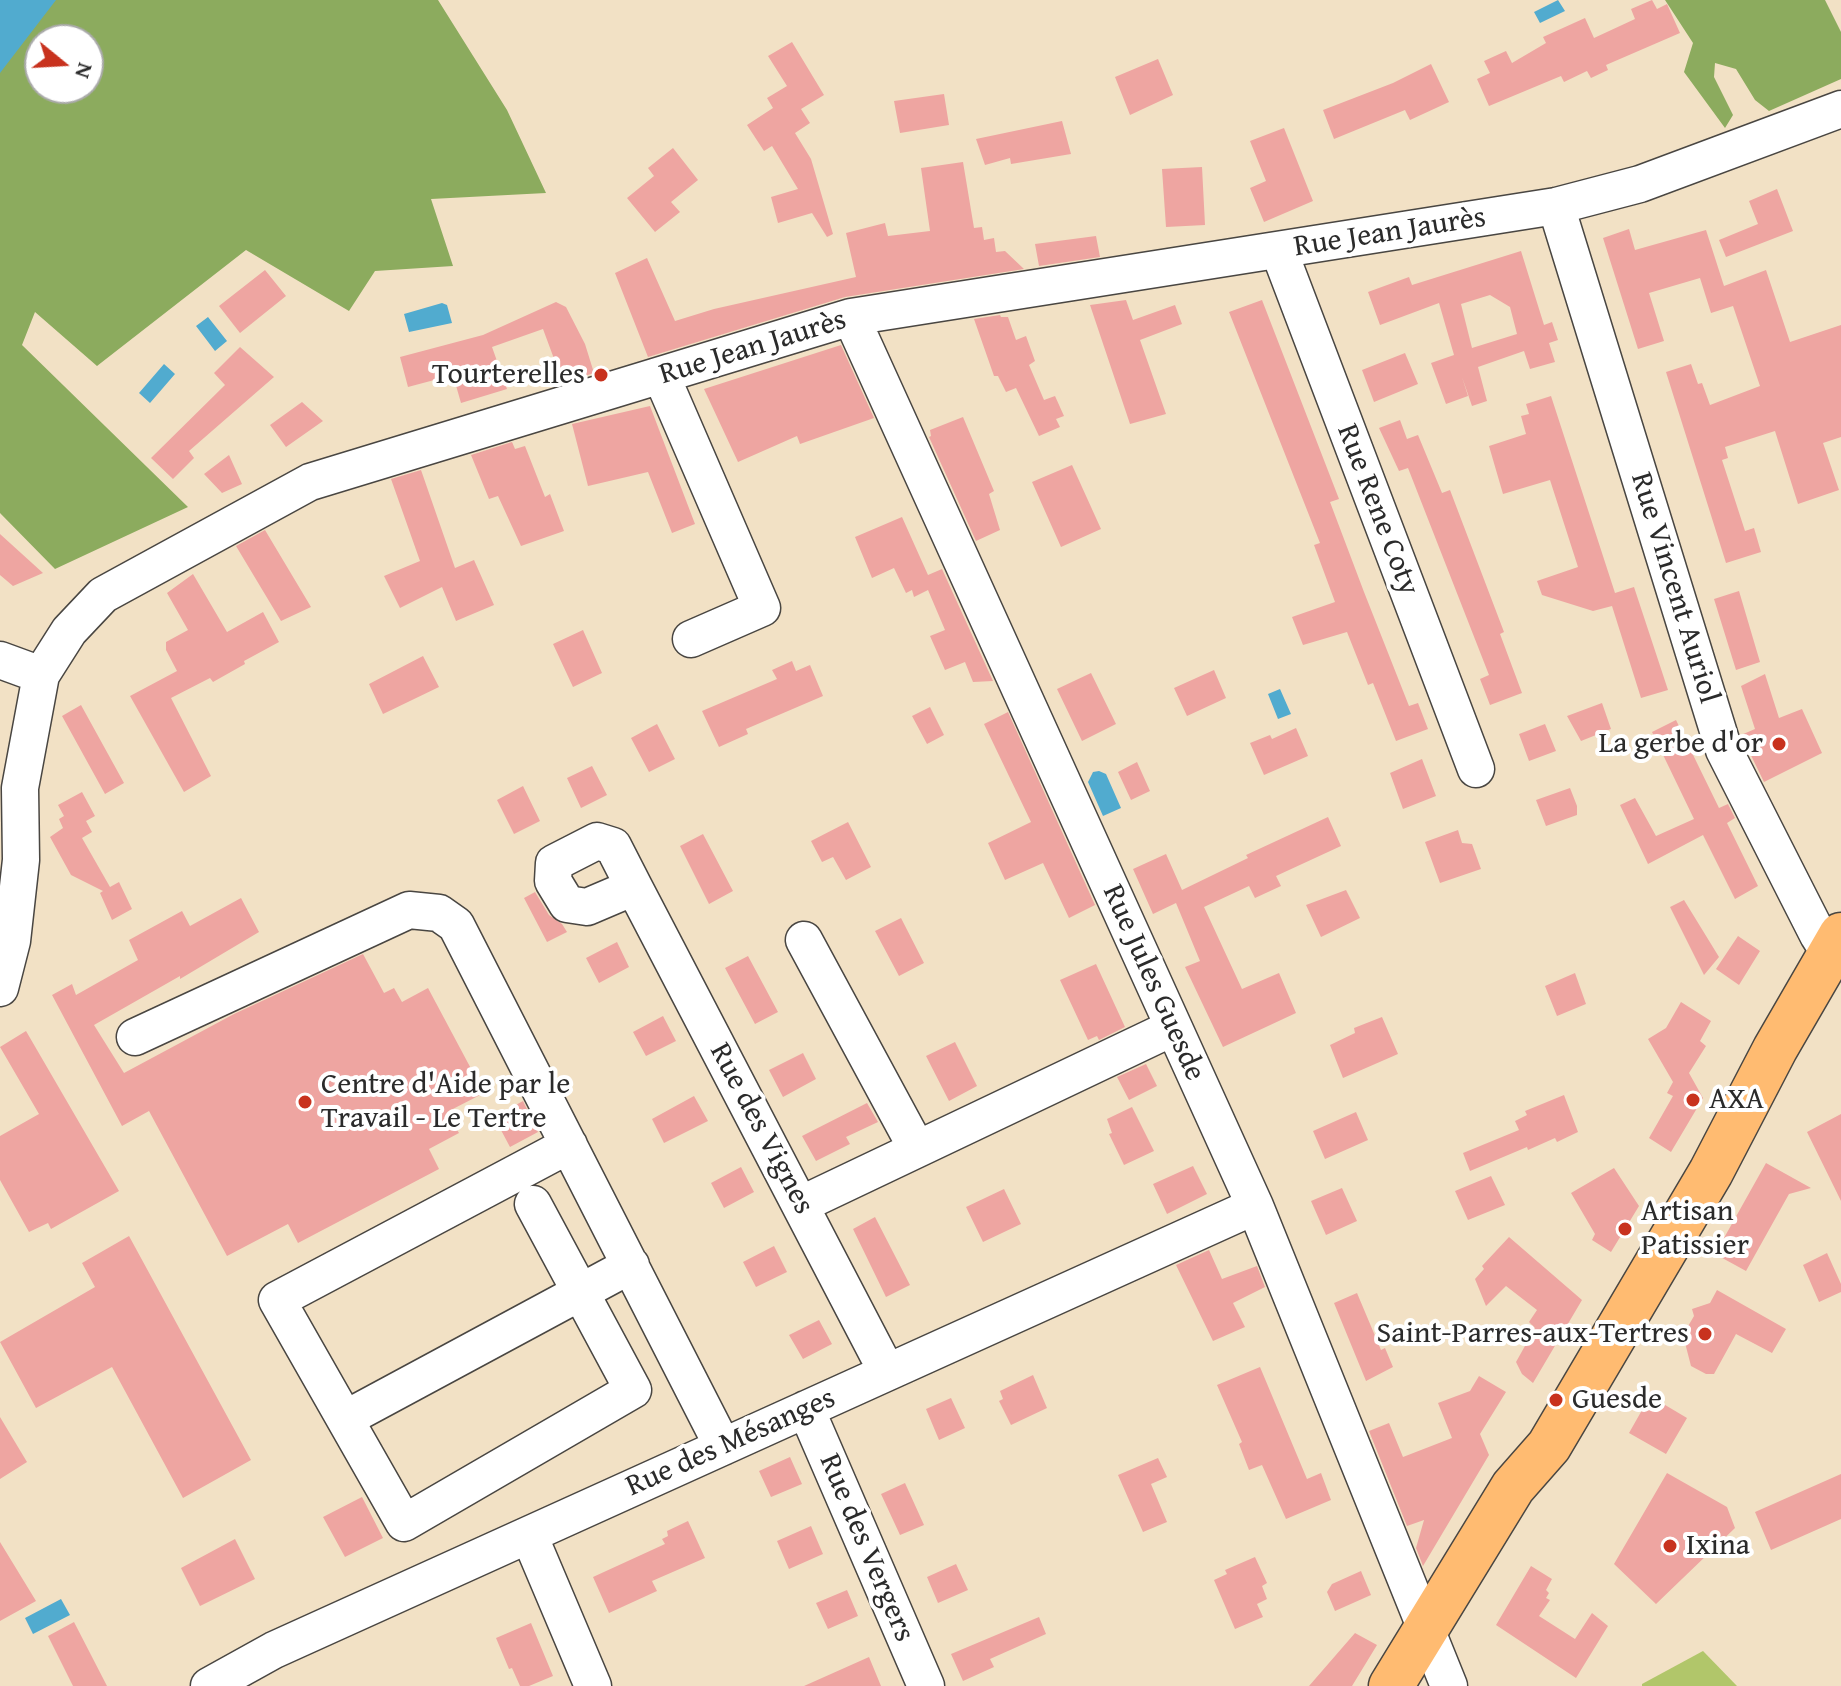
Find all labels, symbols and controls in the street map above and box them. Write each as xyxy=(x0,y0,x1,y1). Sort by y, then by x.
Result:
north arrow xyxy=(24,24,104,104)
text: N xyxy=(67,59,102,83)
street label: Rue Jean Jaurès xyxy=(1292,200,1488,266)
street label: Rue Jean Jaurès xyxy=(655,302,851,394)
place label: Tourterelles xyxy=(432,357,585,393)
marker: Tourterelles xyxy=(592,366,610,384)
street label: Rue Rene Coty xyxy=(1328,419,1426,601)
street label: Rue Vincent Auriol xyxy=(1622,468,1726,708)
place label: La gerbe d'or xyxy=(1599,726,1763,762)
marker: La gerbe d'or xyxy=(1770,735,1788,753)
street label: Rue Jules Guesde xyxy=(1094,879,1212,1087)
street label: Rue des Vignes xyxy=(701,1037,821,1221)
place label: Centre d'Aide par le Travail - Le Tertre xyxy=(321,1067,570,1138)
place label: AXA xyxy=(1709,1082,1764,1118)
marker: AXA xyxy=(1684,1091,1702,1109)
marker: Centre d'Aide par le Travail - Le Tertre xyxy=(296,1093,314,1111)
place label: Artisan Patissier xyxy=(1641,1194,1749,1264)
marker: Artisan Patissier xyxy=(1616,1220,1634,1238)
place label: Saint-Parres-aux-Tertres xyxy=(1377,1316,1689,1352)
marker: Saint-Parres-aux-Tertres xyxy=(1696,1325,1714,1343)
street label: Rue des Mésanges xyxy=(621,1381,841,1505)
place label: Guesde xyxy=(1572,1382,1662,1418)
marker: Guesde xyxy=(1547,1391,1565,1409)
street label: Rue des Vergers xyxy=(810,1449,922,1647)
place label: Ixina xyxy=(1686,1528,1750,1564)
marker: Ixina xyxy=(1661,1537,1679,1555)

